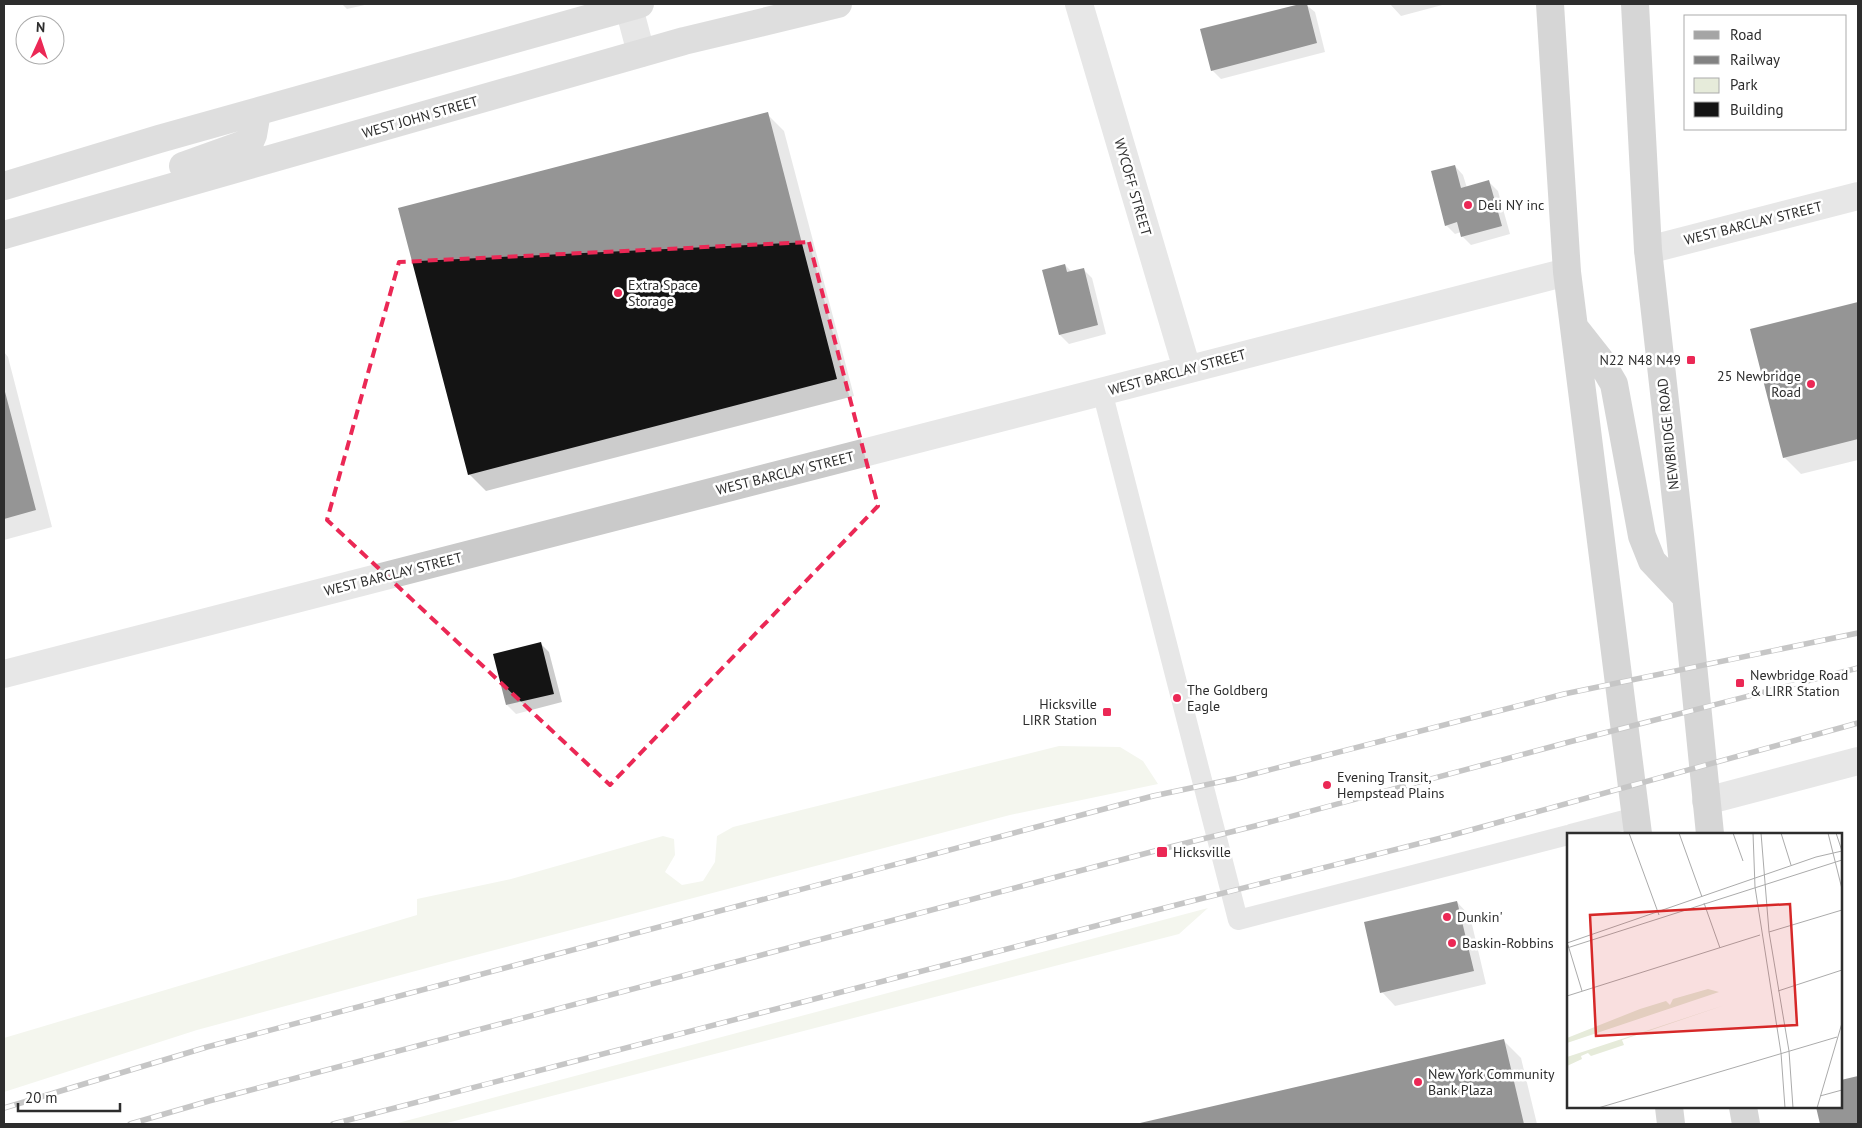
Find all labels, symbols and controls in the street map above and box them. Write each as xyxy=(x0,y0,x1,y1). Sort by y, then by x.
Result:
north arrow xyxy=(15,15,65,65)
legend xyxy=(1684,15,1847,130)
text: N xyxy=(36,18,46,36)
text: Road xyxy=(1730,25,1762,44)
text: Railway xyxy=(1730,50,1780,69)
text: Park xyxy=(1730,75,1758,94)
street label: WEST JOHN STREET xyxy=(360,92,480,142)
text: Building xyxy=(1730,100,1784,119)
street label: WYCOFF STREET xyxy=(1110,136,1156,238)
place label: Deli NY inc xyxy=(1478,196,1544,214)
street label: WEST BARCLAY STREET xyxy=(1682,197,1824,249)
marker: Deli NY inc xyxy=(1462,199,1474,211)
place label: Extra Space Storage xyxy=(628,276,698,310)
marker: Extra Space Storage xyxy=(612,287,624,299)
street label: WEST BARCLAY STREET xyxy=(1106,345,1248,399)
place label: N22 N48 N49 xyxy=(1599,351,1681,369)
marker: N22 N48 N49 xyxy=(1685,354,1697,366)
place label: 25 Newbridge Road xyxy=(1717,367,1801,401)
street label: NEWBRIDGE ROAD xyxy=(1653,377,1683,491)
marker: 25 Newbridge Road xyxy=(1805,378,1817,390)
street label: WEST BARCLAY STREET xyxy=(714,447,856,499)
street label: WEST BARCLAY STREET xyxy=(322,548,464,600)
place label: Newbridge Road & LIRR Station xyxy=(1750,666,1848,700)
marker: Newbridge Road & LIRR Station xyxy=(1734,677,1746,689)
place label: The Goldberg Eagle xyxy=(1187,681,1268,715)
marker: The Goldberg Eagle xyxy=(1171,692,1183,704)
place label: Hicksville LIRR Station xyxy=(1023,695,1097,729)
marker: Hicksville LIRR Station xyxy=(1101,706,1113,718)
place label: Evening Transit, Hempstead Plains xyxy=(1337,768,1445,802)
marker: Evening Transit, Hempstead Plains xyxy=(1321,779,1333,791)
inset map xyxy=(1567,833,1842,1108)
place label: Hicksville xyxy=(1173,843,1231,861)
marker: Hicksville xyxy=(1155,845,1169,859)
place label: Dunkin' xyxy=(1457,908,1503,926)
marker: Dunkin' xyxy=(1441,911,1453,923)
place label: Baskin-Robbins xyxy=(1462,934,1554,952)
marker: Baskin-Robbins xyxy=(1446,937,1458,949)
place label: New York Community Bank Plaza xyxy=(1428,1065,1555,1099)
marker: New York Community Bank Plaza xyxy=(1412,1076,1424,1088)
scale bar xyxy=(18,1080,120,1112)
text: 20 m xyxy=(25,1088,58,1107)

